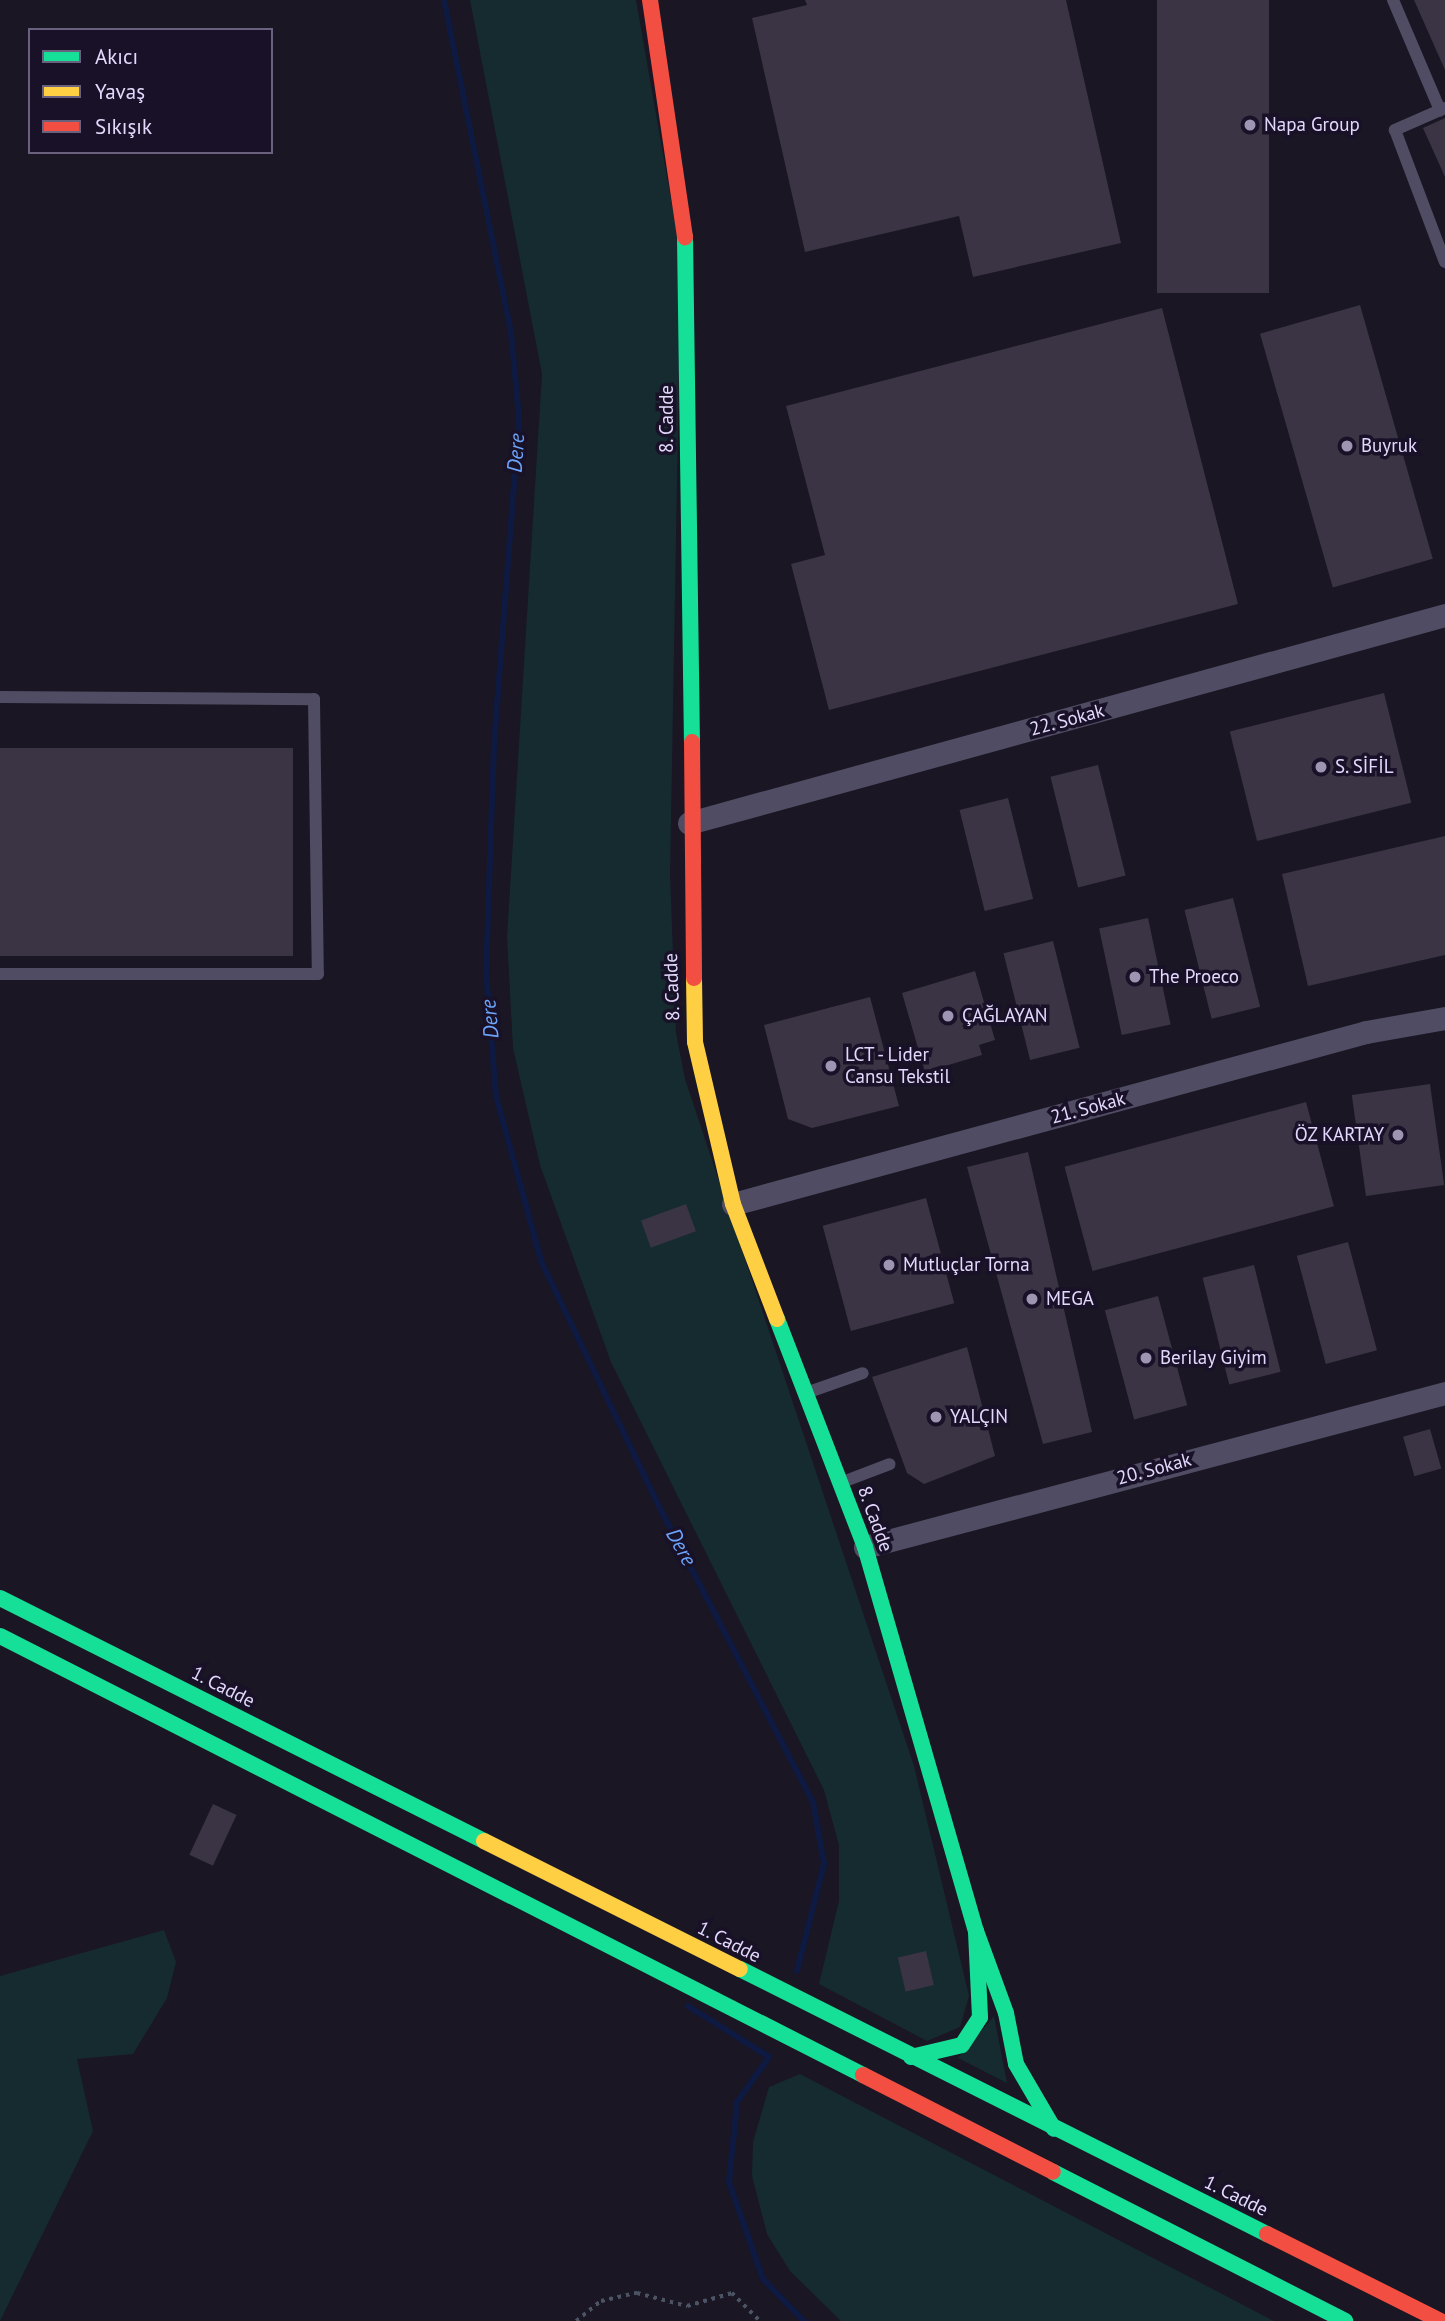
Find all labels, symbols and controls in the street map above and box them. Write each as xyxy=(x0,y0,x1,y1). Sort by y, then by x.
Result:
legend xyxy=(28,28,273,154)
text: Akıcı xyxy=(95,43,138,70)
text: Yavaş xyxy=(95,78,145,105)
text: Sıkışık xyxy=(95,113,152,140)
place label: Napa Group xyxy=(1264,114,1360,136)
marker: Napa Group xyxy=(1242,117,1258,133)
street label: 8. Cadde xyxy=(656,384,678,454)
water label: Dere xyxy=(502,432,530,474)
place label: Buyruk xyxy=(1361,435,1417,457)
marker: Buyruk xyxy=(1339,438,1355,454)
street label: 22. Sokak xyxy=(1027,699,1107,741)
place label: S. SİFİL xyxy=(1335,756,1395,778)
marker: S. SİFİL xyxy=(1313,759,1329,775)
street label: 8. Cadde xyxy=(659,952,685,1022)
place label: The Proeco xyxy=(1149,966,1239,988)
marker: The Proeco xyxy=(1127,969,1143,985)
water label: Dere xyxy=(476,998,504,1040)
place label: ÇAĞLAYAN xyxy=(962,1005,1048,1027)
marker: ÇAĞLAYAN xyxy=(940,1008,956,1024)
place label: LCT - Lider Cansu Tekstil xyxy=(845,1044,951,1088)
marker: LCT - Lider Cansu Tekstil xyxy=(823,1058,839,1074)
street label: 21. Sokak xyxy=(1048,1087,1128,1129)
place label: ÖZ KARTAY xyxy=(1294,1124,1384,1146)
marker: ÖZ KARTAY xyxy=(1390,1127,1406,1143)
place label: Mutluçlar Torna xyxy=(903,1254,1030,1276)
marker: Mutluçlar Torna xyxy=(881,1257,897,1273)
place label: MEGA xyxy=(1046,1288,1094,1310)
marker: MEGA xyxy=(1024,1291,1040,1307)
place label: Berilay Giyim xyxy=(1160,1347,1267,1369)
marker: Berilay Giyim xyxy=(1138,1350,1154,1366)
place label: YALÇIN xyxy=(950,1406,1008,1428)
marker: YALÇIN xyxy=(928,1409,944,1425)
street label: 20. Sokak xyxy=(1114,1448,1194,1490)
street label: 8. Cadde xyxy=(852,1482,898,1556)
water label: Dere xyxy=(660,1524,702,1570)
street label: 1. Cadde xyxy=(187,1661,259,1713)
street label: 1. Cadde xyxy=(693,1916,765,1968)
street label: 1. Cadde xyxy=(1200,2171,1272,2221)

